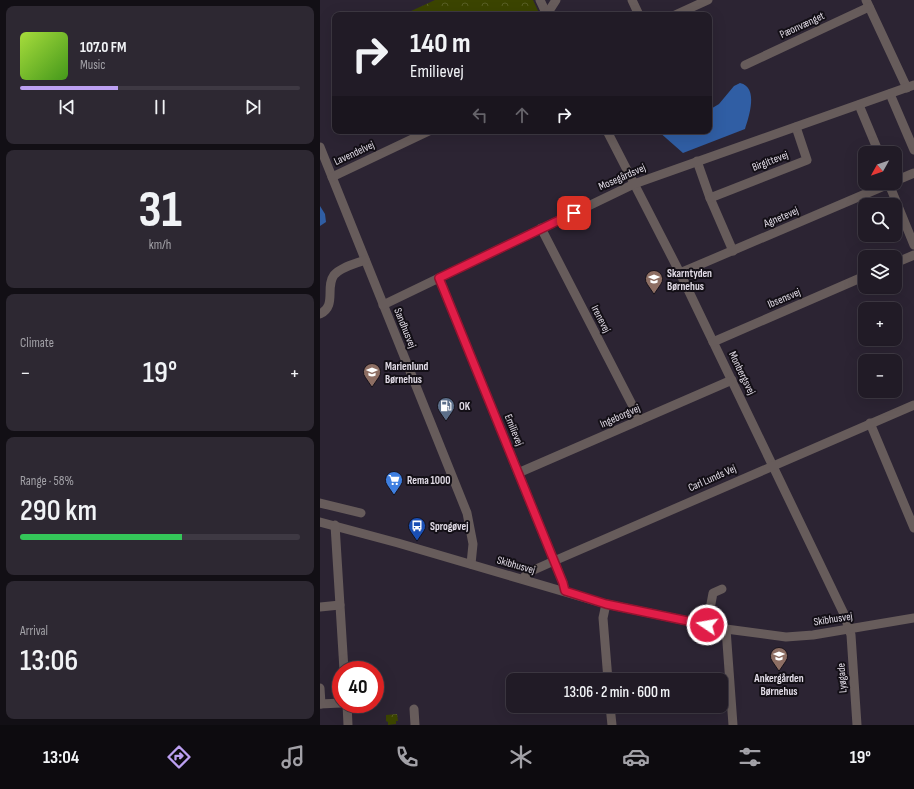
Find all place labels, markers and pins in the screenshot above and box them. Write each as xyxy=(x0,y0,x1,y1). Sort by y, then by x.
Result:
pin xyxy=(557,196,591,230)
place label: Skarntyden Børnehus xyxy=(667,267,712,293)
school or university icon: Skarntyden Børnehus xyxy=(644,269,664,294)
place label: Marienlund Børnehus xyxy=(385,360,429,386)
school or university icon: Marienlund Børnehus xyxy=(362,362,382,387)
fuel station icon: OK xyxy=(436,396,456,421)
place label: OK xyxy=(459,400,471,413)
supermarket icon: Rema 1000 xyxy=(384,470,404,495)
place label: Rema 1000 xyxy=(407,474,451,487)
bus stop icon: Sprogøvej xyxy=(407,516,427,541)
place label: Sprogøvej xyxy=(430,520,468,533)
school or university icon: Ankergården Børnehus xyxy=(769,646,789,671)
place label: Ankergården Børnehus xyxy=(753,672,804,698)

